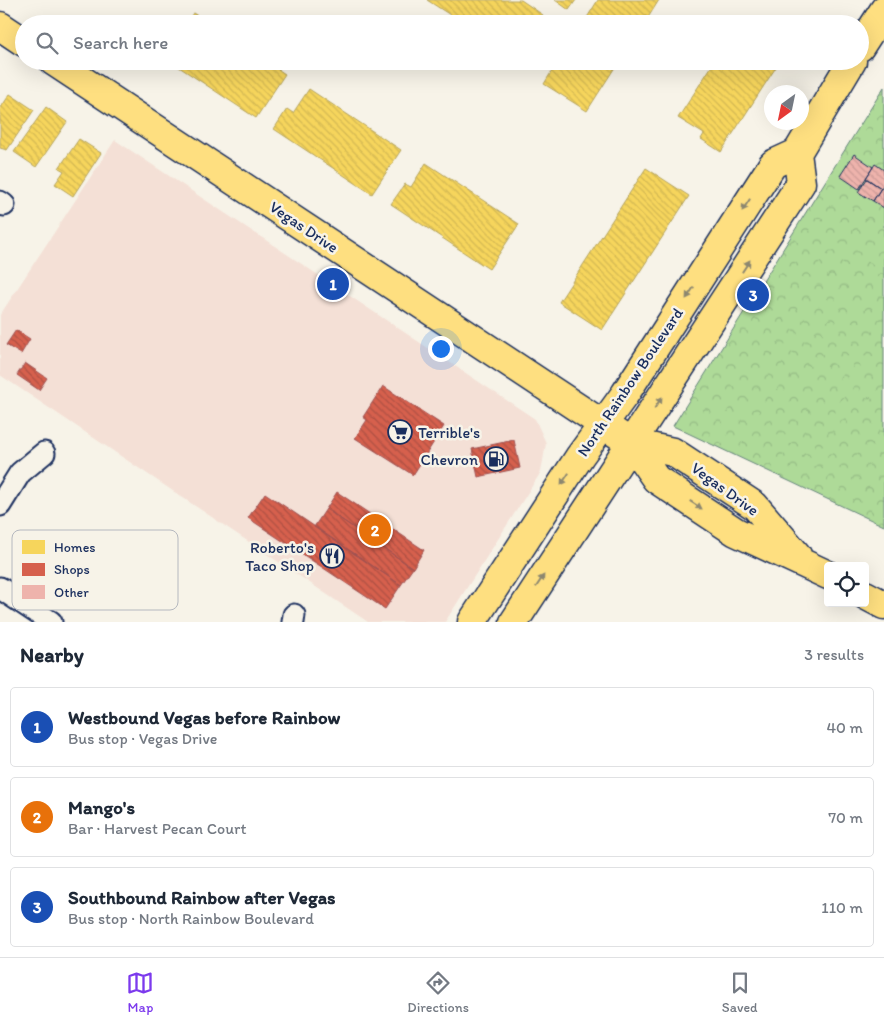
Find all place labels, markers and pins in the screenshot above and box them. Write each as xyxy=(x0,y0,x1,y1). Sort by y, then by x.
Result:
pin: 1 xyxy=(317,265,349,303)
pin: 3 xyxy=(737,276,769,314)
supermarket icon: Terrible's xyxy=(387,419,413,445)
place label: Terrible's xyxy=(418,423,480,442)
fuel station icon: Chevron xyxy=(483,446,509,472)
place label: Chevron xyxy=(421,450,478,469)
pin: 2 xyxy=(359,511,391,549)
place label: Roberto's Taco Shop xyxy=(245,538,314,575)
restaurant icon: Roberto's Taco Shop xyxy=(319,543,345,569)

